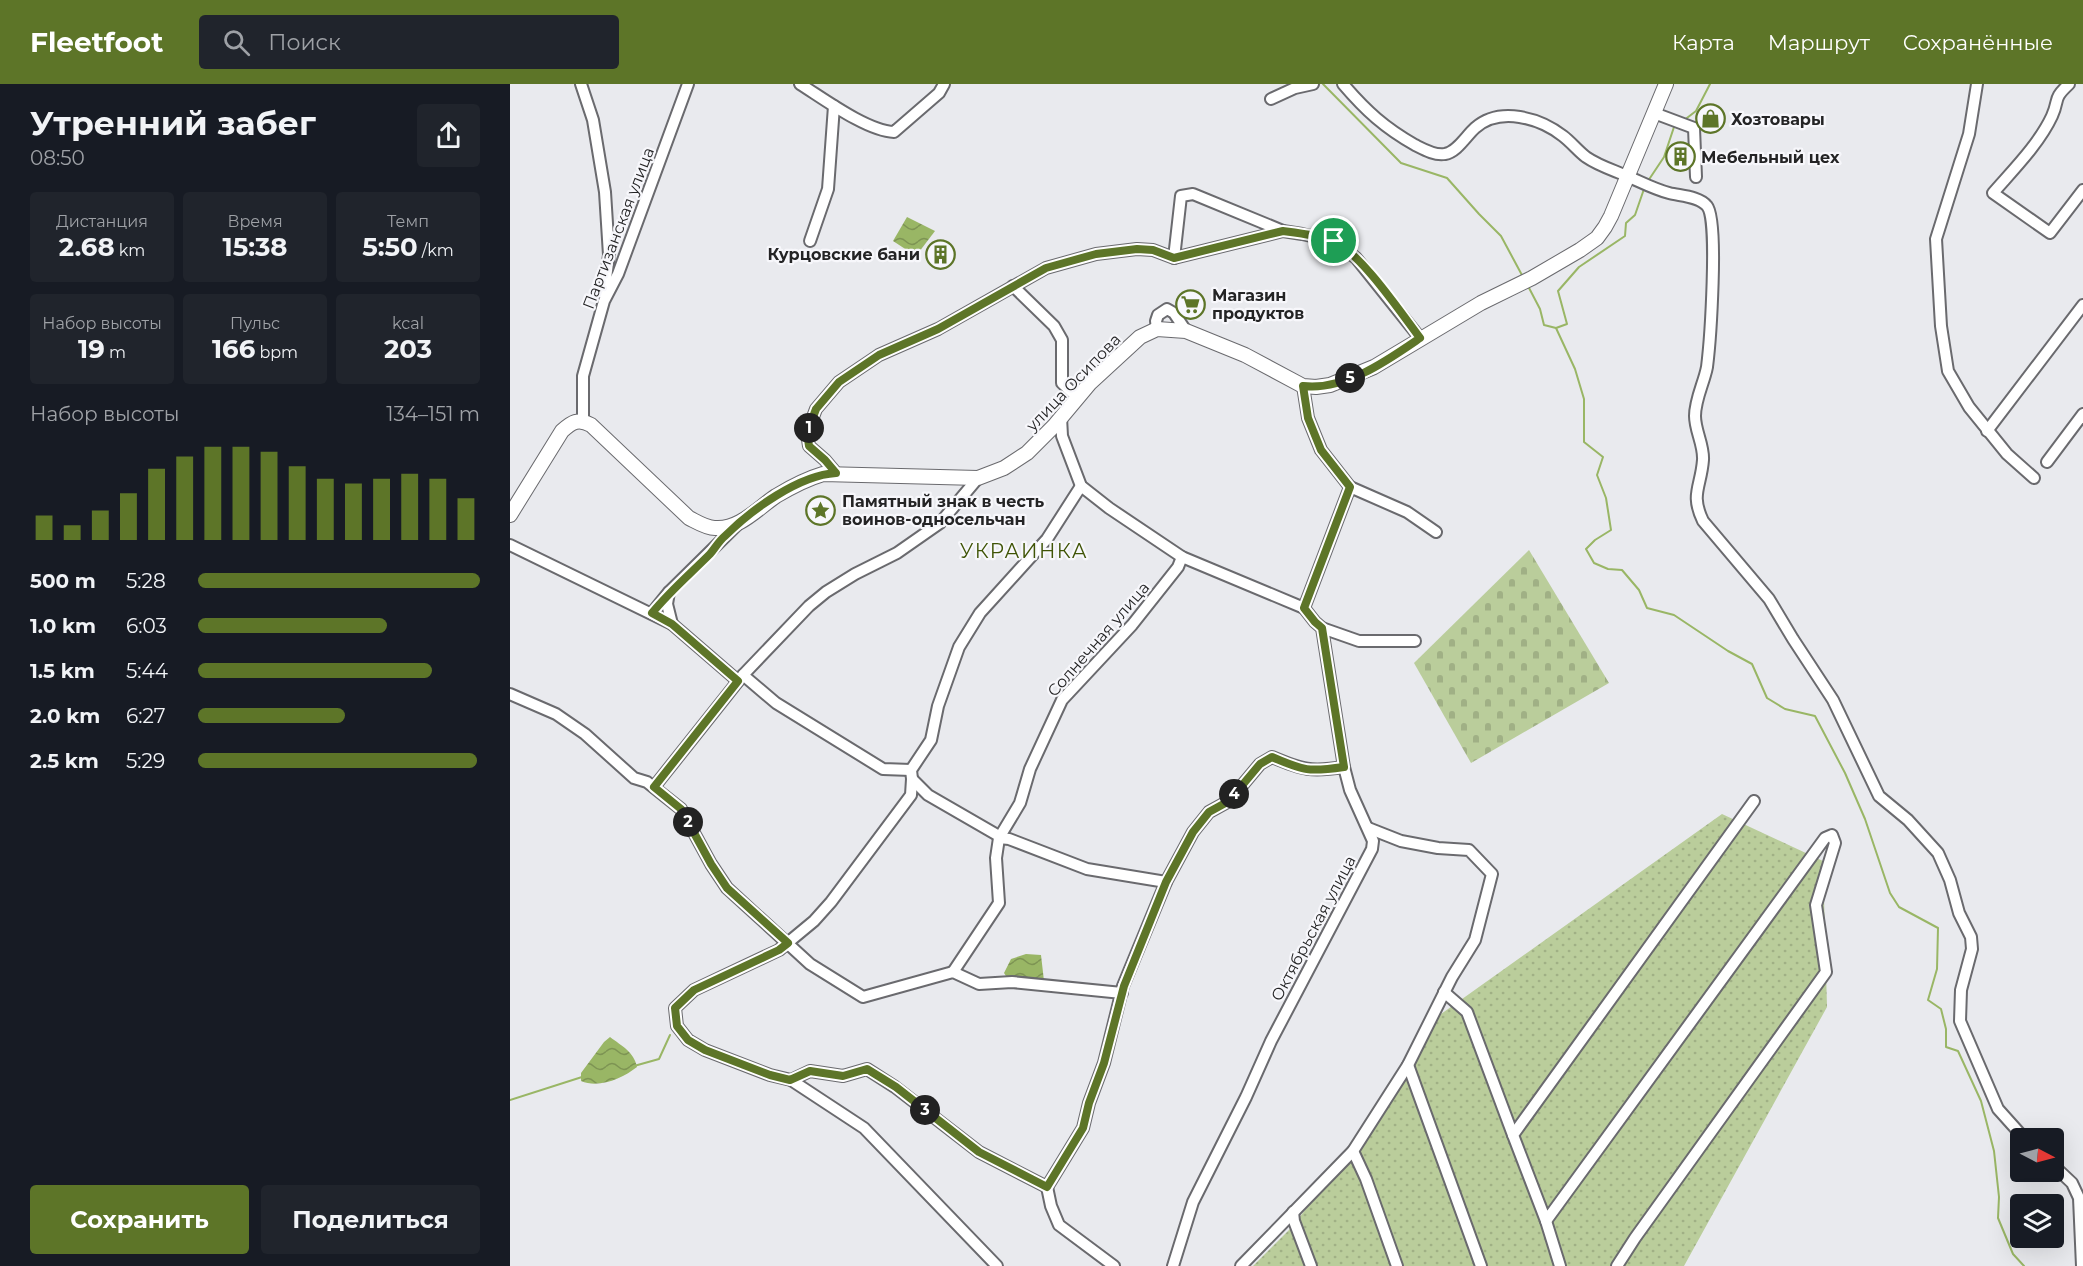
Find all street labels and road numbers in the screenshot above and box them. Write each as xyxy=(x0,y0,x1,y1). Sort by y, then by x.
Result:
street label: Партизанская улица xyxy=(579,145,658,312)
street label: улица Осипова xyxy=(1021,330,1125,436)
street label: Солнечная улица xyxy=(1043,578,1153,700)
street label: Октябрьская улица xyxy=(1267,852,1360,1004)

